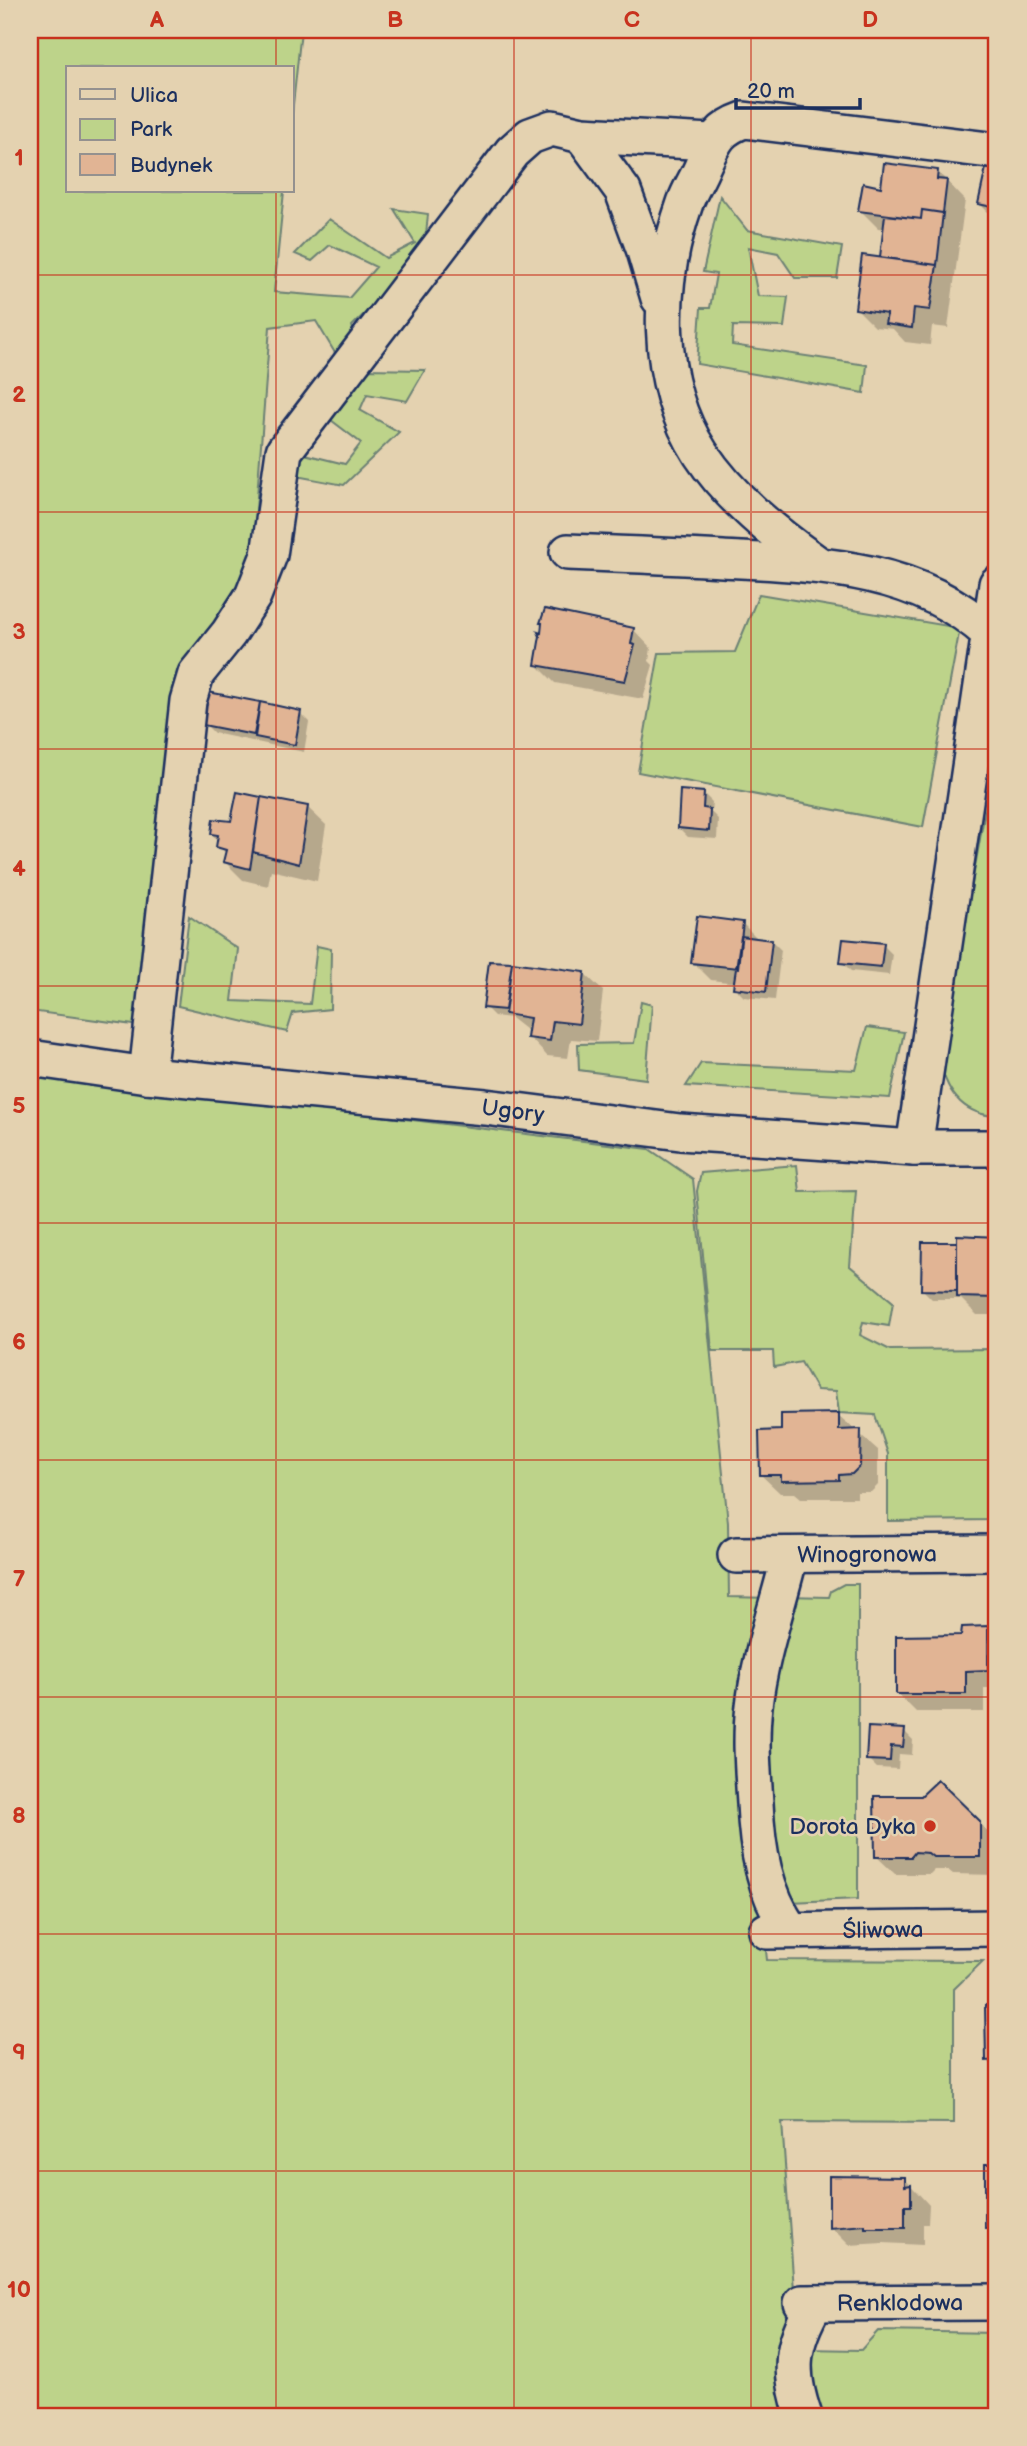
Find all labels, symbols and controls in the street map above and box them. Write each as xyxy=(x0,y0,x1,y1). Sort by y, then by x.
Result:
text: A xyxy=(149,6,165,34)
text: B xyxy=(387,6,403,34)
text: C xyxy=(624,6,640,34)
text: D xyxy=(862,6,878,34)
legend xyxy=(66,66,294,192)
scale bar xyxy=(736,66,861,110)
text: 20 m xyxy=(747,79,795,104)
text: Ulica xyxy=(130,83,178,108)
text: Park xyxy=(130,117,173,142)
text: 1 xyxy=(14,144,24,172)
text: Budynek xyxy=(130,153,213,178)
text: 2 xyxy=(12,381,26,409)
text: 3 xyxy=(12,618,26,646)
text: 4 xyxy=(12,855,26,883)
text: 5 xyxy=(12,1092,26,1120)
street label: Ugory xyxy=(480,1094,547,1130)
text: 6 xyxy=(12,1328,26,1356)
street label: Winogronowa xyxy=(797,1540,937,1570)
text: 7 xyxy=(13,1565,26,1593)
text: 8 xyxy=(12,1802,26,1830)
place label: Dorota Dyka xyxy=(789,1813,916,1841)
marker: Dorota Dyka xyxy=(922,1818,938,1834)
street label: Śliwowa xyxy=(842,1916,924,1945)
text: 9 xyxy=(12,2039,26,2067)
text: 10 xyxy=(7,2276,31,2304)
street label: Renklodowa xyxy=(837,2289,963,2318)

